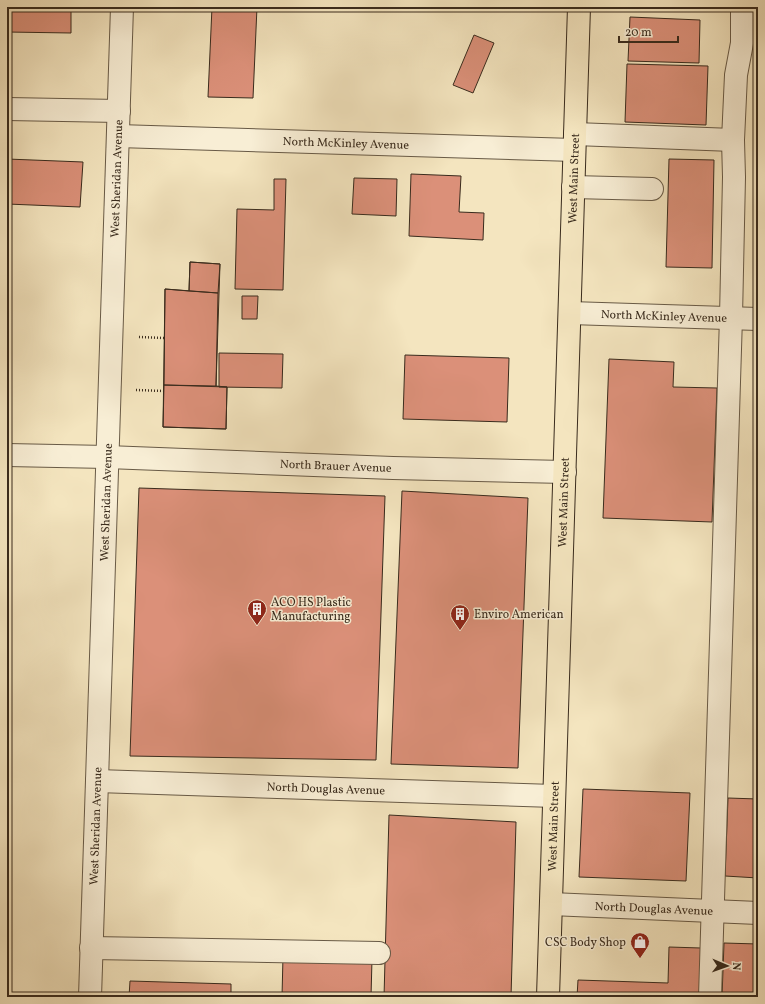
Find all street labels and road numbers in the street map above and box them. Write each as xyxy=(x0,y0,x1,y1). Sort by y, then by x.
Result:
street label: West Sheridan Avenue xyxy=(108,119,127,238)
street label: West Main Street xyxy=(565,133,584,224)
street label: North McKinley Avenue xyxy=(282,134,410,154)
street label: North McKinley Avenue xyxy=(601,307,728,327)
street label: West Sheridan Avenue xyxy=(97,443,117,562)
street label: North Brauer Avenue xyxy=(280,457,392,477)
street label: West Main Street xyxy=(555,457,574,548)
street label: West Sheridan Avenue xyxy=(87,766,106,886)
street label: North Douglas Avenue xyxy=(266,780,386,799)
street label: West Main Street xyxy=(545,781,564,872)
street label: North Douglas Avenue xyxy=(594,899,714,920)

